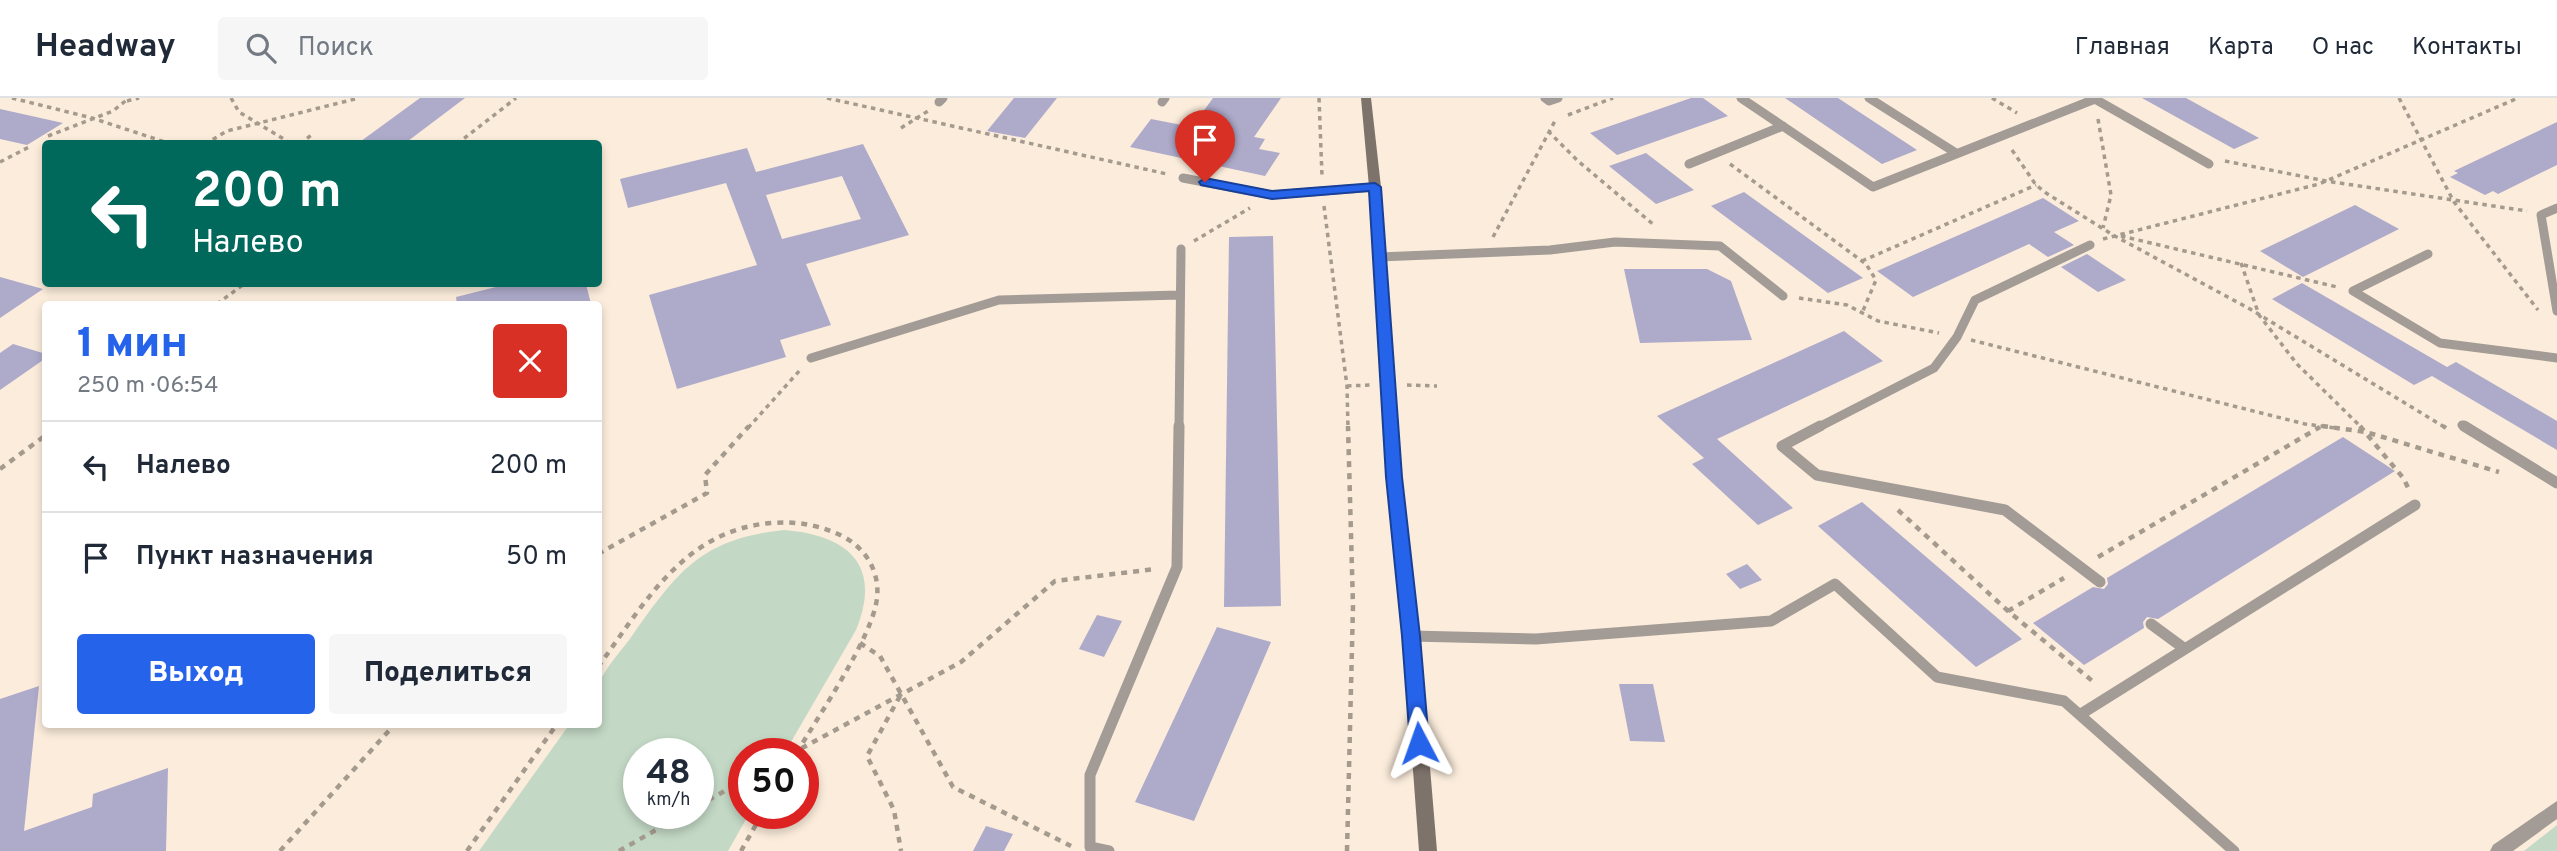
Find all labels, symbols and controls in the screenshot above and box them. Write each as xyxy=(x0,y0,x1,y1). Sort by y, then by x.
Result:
search box xyxy=(218,17,708,80)
text: Headway xyxy=(35,27,176,69)
icon: search xyxy=(242,29,280,67)
text: Поиск xyxy=(298,32,374,65)
text: Главная xyxy=(2075,33,2170,63)
text: Карта xyxy=(2208,33,2274,63)
text: О нас xyxy=(2312,33,2374,63)
text: Контакты xyxy=(2412,33,2522,63)
pin xyxy=(1175,110,1235,182)
icon: arrive xyxy=(1186,121,1224,159)
text: 200 m xyxy=(192,163,342,225)
icon: left xyxy=(77,168,168,259)
text: Налево xyxy=(192,224,304,264)
text: 1 мин xyxy=(77,319,188,372)
button: close xyxy=(493,324,567,398)
text: 250 m · 06:54 xyxy=(77,372,218,401)
icon: left xyxy=(77,448,115,486)
text: Налево xyxy=(136,450,231,483)
text: 200 m xyxy=(490,450,567,483)
icon: arrive xyxy=(77,539,115,577)
text: Пункт назначения xyxy=(136,541,374,574)
text: 50 m xyxy=(506,541,567,574)
button: Выход xyxy=(77,634,315,714)
button: Поделиться xyxy=(329,634,567,714)
position arrow xyxy=(1382,706,1456,780)
speed limit sign: 50 xyxy=(728,738,819,829)
text: 48 xyxy=(646,752,691,796)
text: km/h xyxy=(647,789,690,812)

